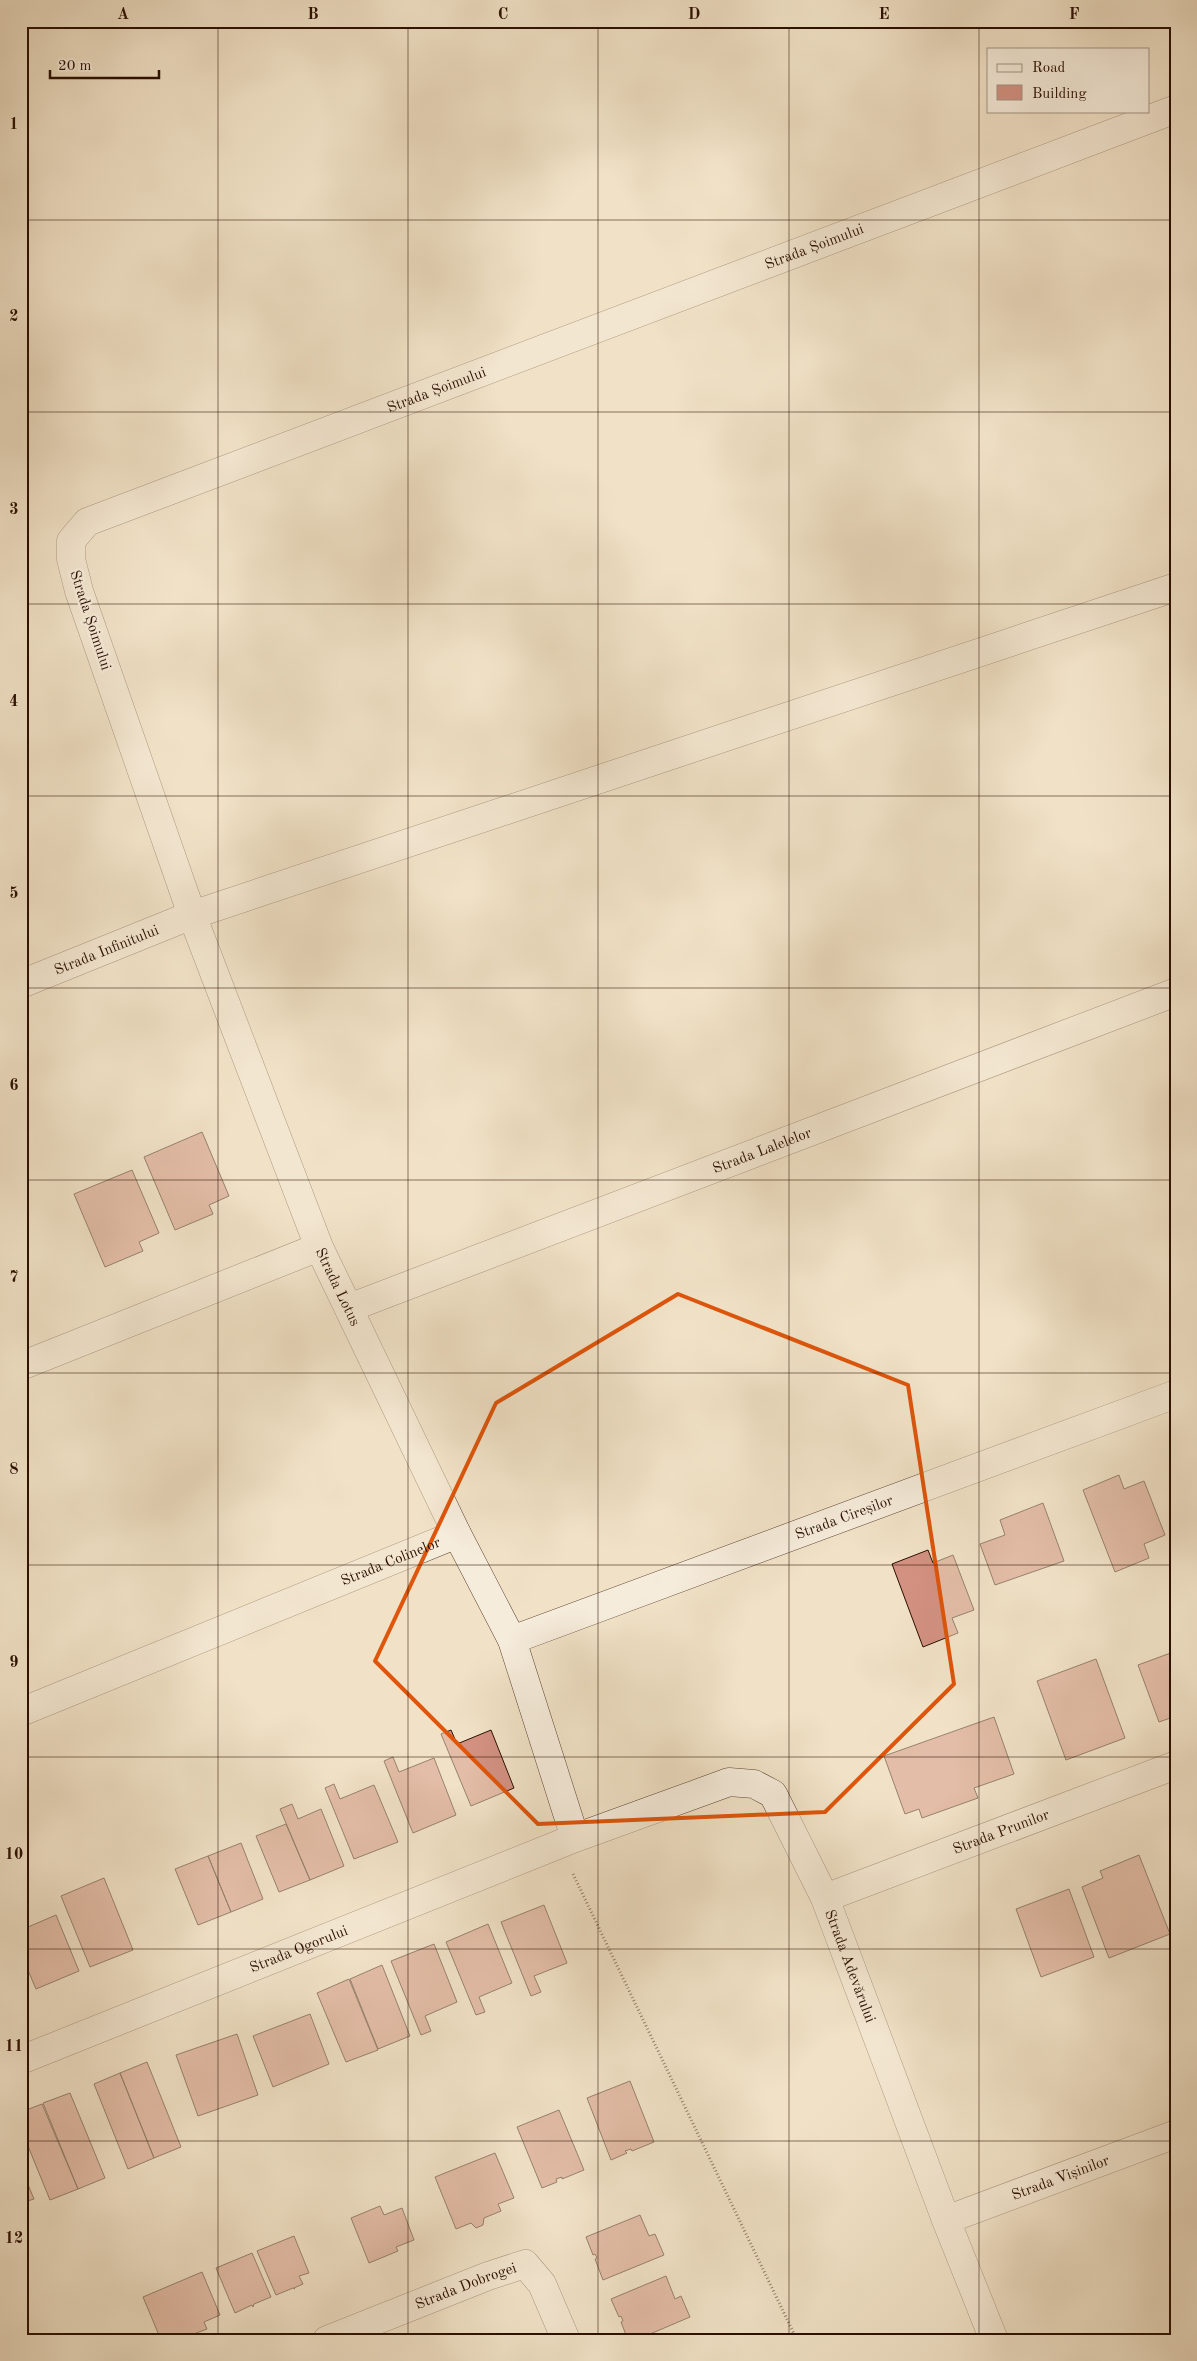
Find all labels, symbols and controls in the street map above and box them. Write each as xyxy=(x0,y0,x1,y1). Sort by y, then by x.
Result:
text: A xyxy=(117,7,129,23)
text: B xyxy=(307,7,319,23)
text: C xyxy=(498,7,508,23)
text: D xyxy=(688,7,700,23)
text: E xyxy=(878,7,890,23)
text: F xyxy=(1069,7,1080,23)
scale bar xyxy=(50,48,159,80)
legend xyxy=(987,48,1150,112)
text: 20 m xyxy=(58,59,92,74)
text: Road xyxy=(1032,61,1066,76)
text: Building xyxy=(1032,87,1087,102)
text: 1 xyxy=(9,117,19,133)
street label: Strada Șoimului xyxy=(763,222,866,273)
text: 2 xyxy=(9,309,19,325)
street label: Strada Șoimului xyxy=(385,365,488,416)
text: 3 xyxy=(9,502,19,518)
street label: Strada Șoimului xyxy=(66,569,113,672)
text: 4 xyxy=(9,694,19,710)
text: 5 xyxy=(9,886,19,902)
street label: Strada Infinitului xyxy=(53,923,161,979)
text: 6 xyxy=(9,1078,19,1094)
street label: Strada Lalelelor xyxy=(711,1126,814,1177)
street label: Strada Lotus xyxy=(312,1246,362,1329)
text: 7 xyxy=(9,1270,19,1286)
text: 8 xyxy=(9,1462,19,1478)
street label: Strada Cireșilor xyxy=(794,1493,895,1543)
street label: Strada Colinelor xyxy=(339,1536,443,1590)
text: 9 xyxy=(9,1655,19,1671)
street label: Strada Prunilor xyxy=(951,1808,1052,1858)
text: 10 xyxy=(5,1847,23,1863)
street label: Strada Adevărului xyxy=(821,1908,877,2025)
street label: Strada Ogorului xyxy=(248,1924,350,1976)
text: 11 xyxy=(5,2039,23,2055)
street label: Strada Vișinilor xyxy=(1010,2154,1112,2204)
text: 12 xyxy=(5,2231,23,2247)
street label: Strada Dobrogei xyxy=(413,2261,519,2313)

